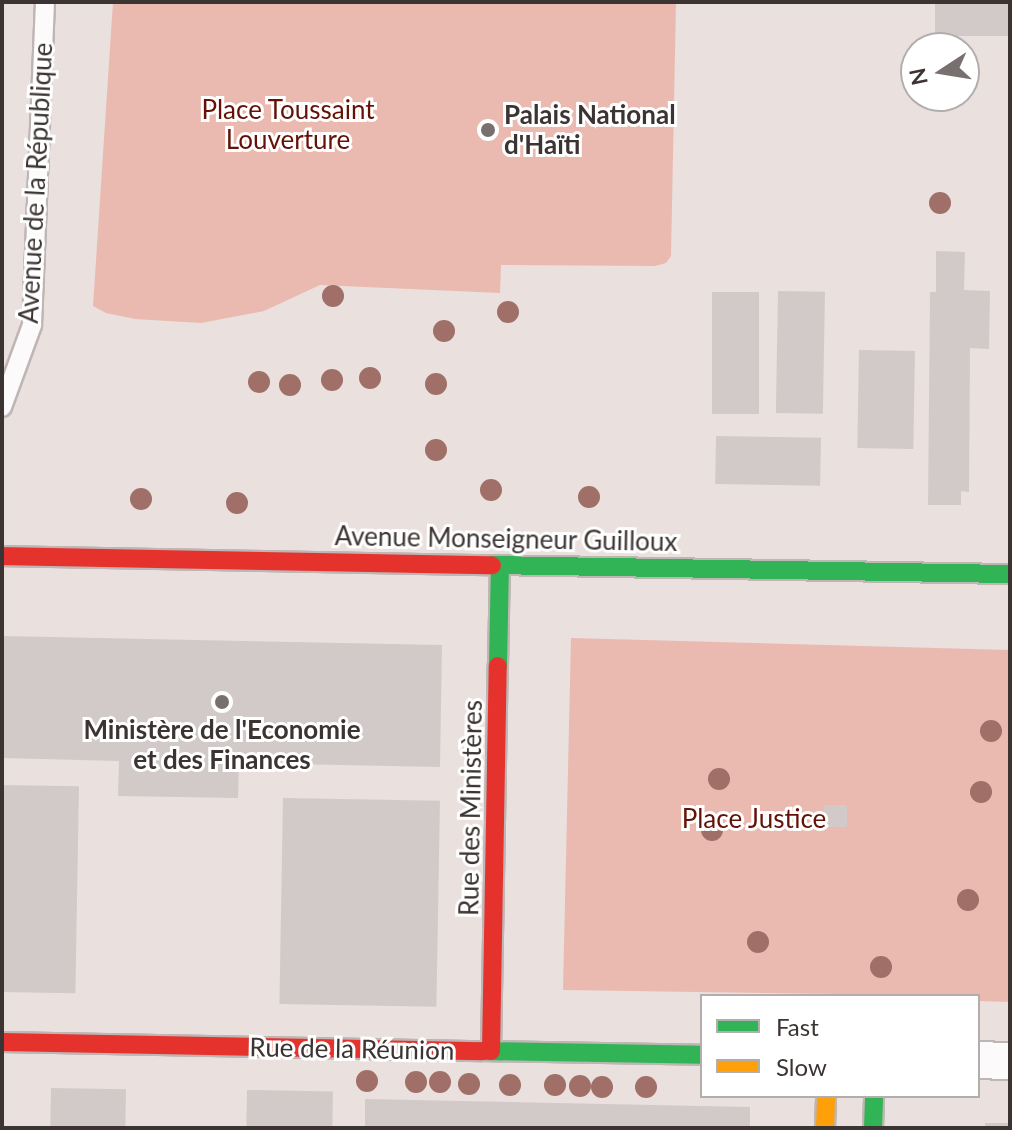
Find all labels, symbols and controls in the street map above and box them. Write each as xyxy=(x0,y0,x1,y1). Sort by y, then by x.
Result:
north arrow xyxy=(900,32,980,112)
street label: Avenue de la République xyxy=(13,42,59,324)
text: N xyxy=(903,66,933,88)
park label: Place Toussaint Louverture xyxy=(201,94,375,156)
place label: Palais National d'Haïti xyxy=(504,99,676,160)
marker: Palais National d'Haïti xyxy=(479,121,497,139)
street label: Avenue Monseigneur Guilloux xyxy=(334,520,678,558)
marker: Ministère de l'Economie et des Finances xyxy=(213,693,231,711)
street label: Rue des Ministères xyxy=(454,700,488,916)
place label: Ministère de l'Economie et des Finances xyxy=(83,714,361,776)
park label: Place Justice xyxy=(681,803,827,835)
legend xyxy=(700,994,980,1098)
text: Fast xyxy=(776,1012,819,1041)
street label: Rue de la Réunion xyxy=(249,1032,455,1066)
text: Slow xyxy=(776,1052,827,1081)

